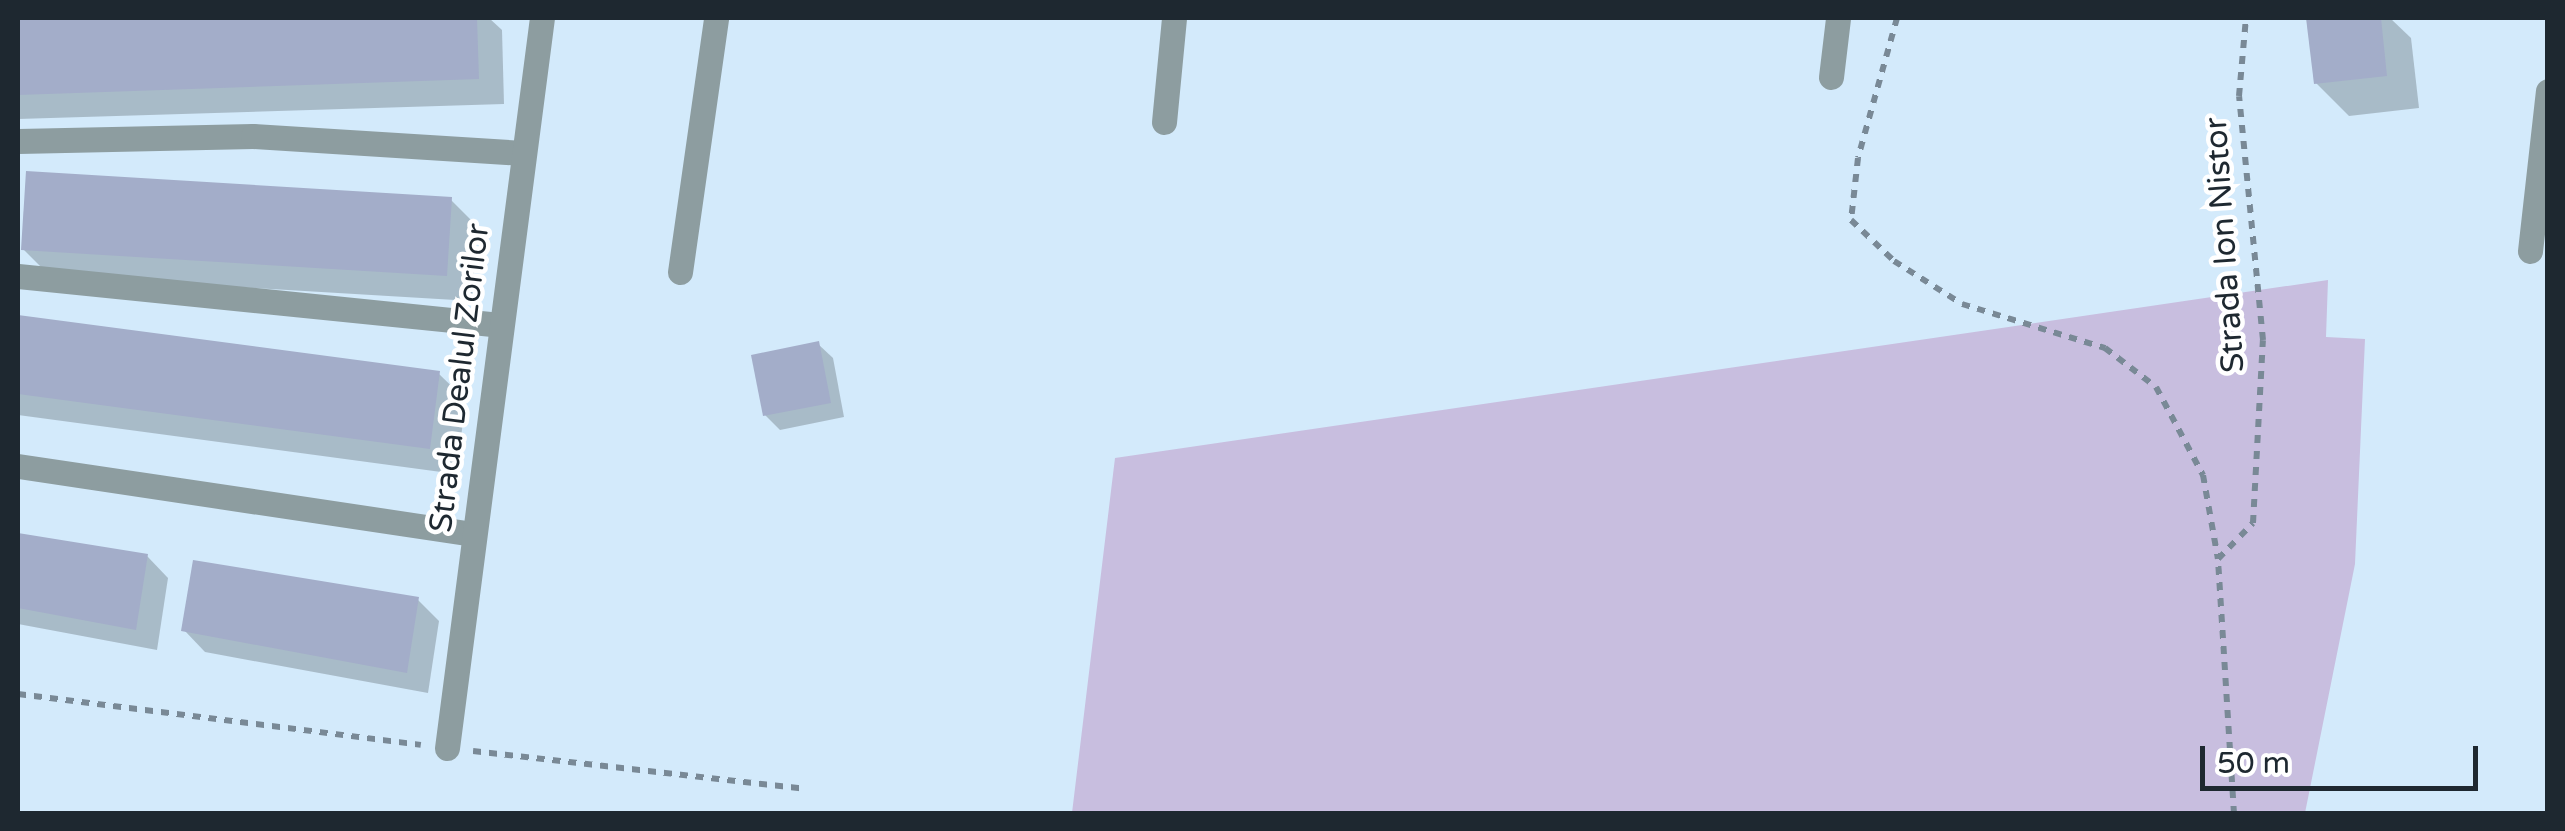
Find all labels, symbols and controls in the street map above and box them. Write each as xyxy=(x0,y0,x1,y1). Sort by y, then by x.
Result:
street label: Strada Ion Nistor xyxy=(2197,116,2253,374)
street label: Strada Dealul Zorilor xyxy=(422,221,498,535)
scale bar xyxy=(2205,726,2482,788)
text: 50 m xyxy=(2217,745,2290,782)

